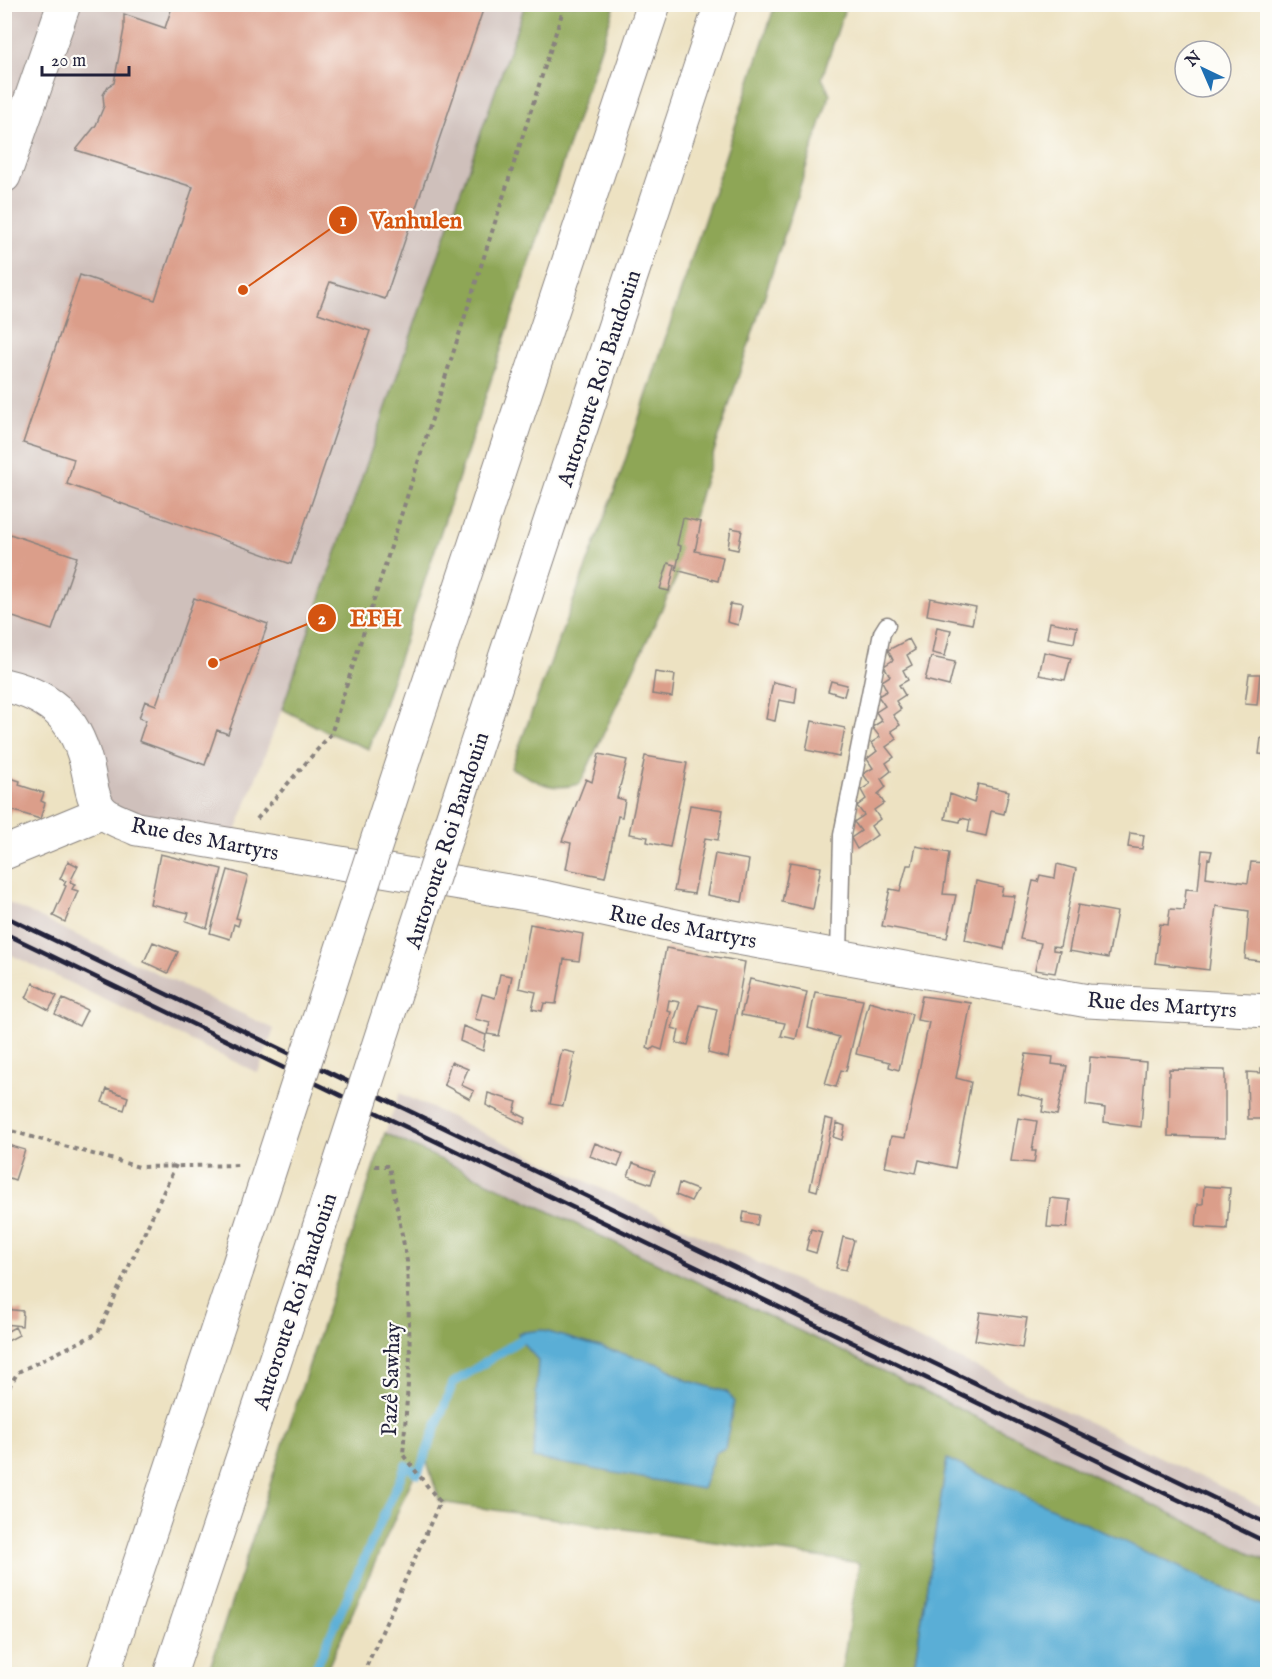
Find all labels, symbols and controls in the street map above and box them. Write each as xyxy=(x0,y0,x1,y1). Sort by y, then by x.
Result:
scale bar xyxy=(42,39,129,77)
north arrow xyxy=(1173,39,1233,99)
text: N xyxy=(1181,48,1206,72)
text: 20 m xyxy=(51,50,86,73)
callout: Vanhulen xyxy=(328,199,475,241)
text: Vanhulen xyxy=(369,206,463,237)
text: 1 xyxy=(340,210,347,233)
street label: Autoroute Roi Baudouin xyxy=(551,266,648,492)
callout: EFH xyxy=(307,597,414,639)
text: EFH xyxy=(350,604,403,635)
text: 2 xyxy=(318,608,327,631)
street label: Autoroute Roi Baudouin xyxy=(399,728,496,954)
street label: Rue des Martyrs xyxy=(128,812,281,868)
street label: Rue des Martyrs xyxy=(606,900,759,956)
street label: Rue des Martyrs xyxy=(1086,987,1238,1025)
street label: Autoroute Roi Baudouin xyxy=(247,1189,344,1415)
street label: Pazê Sawhay xyxy=(376,1322,408,1436)

